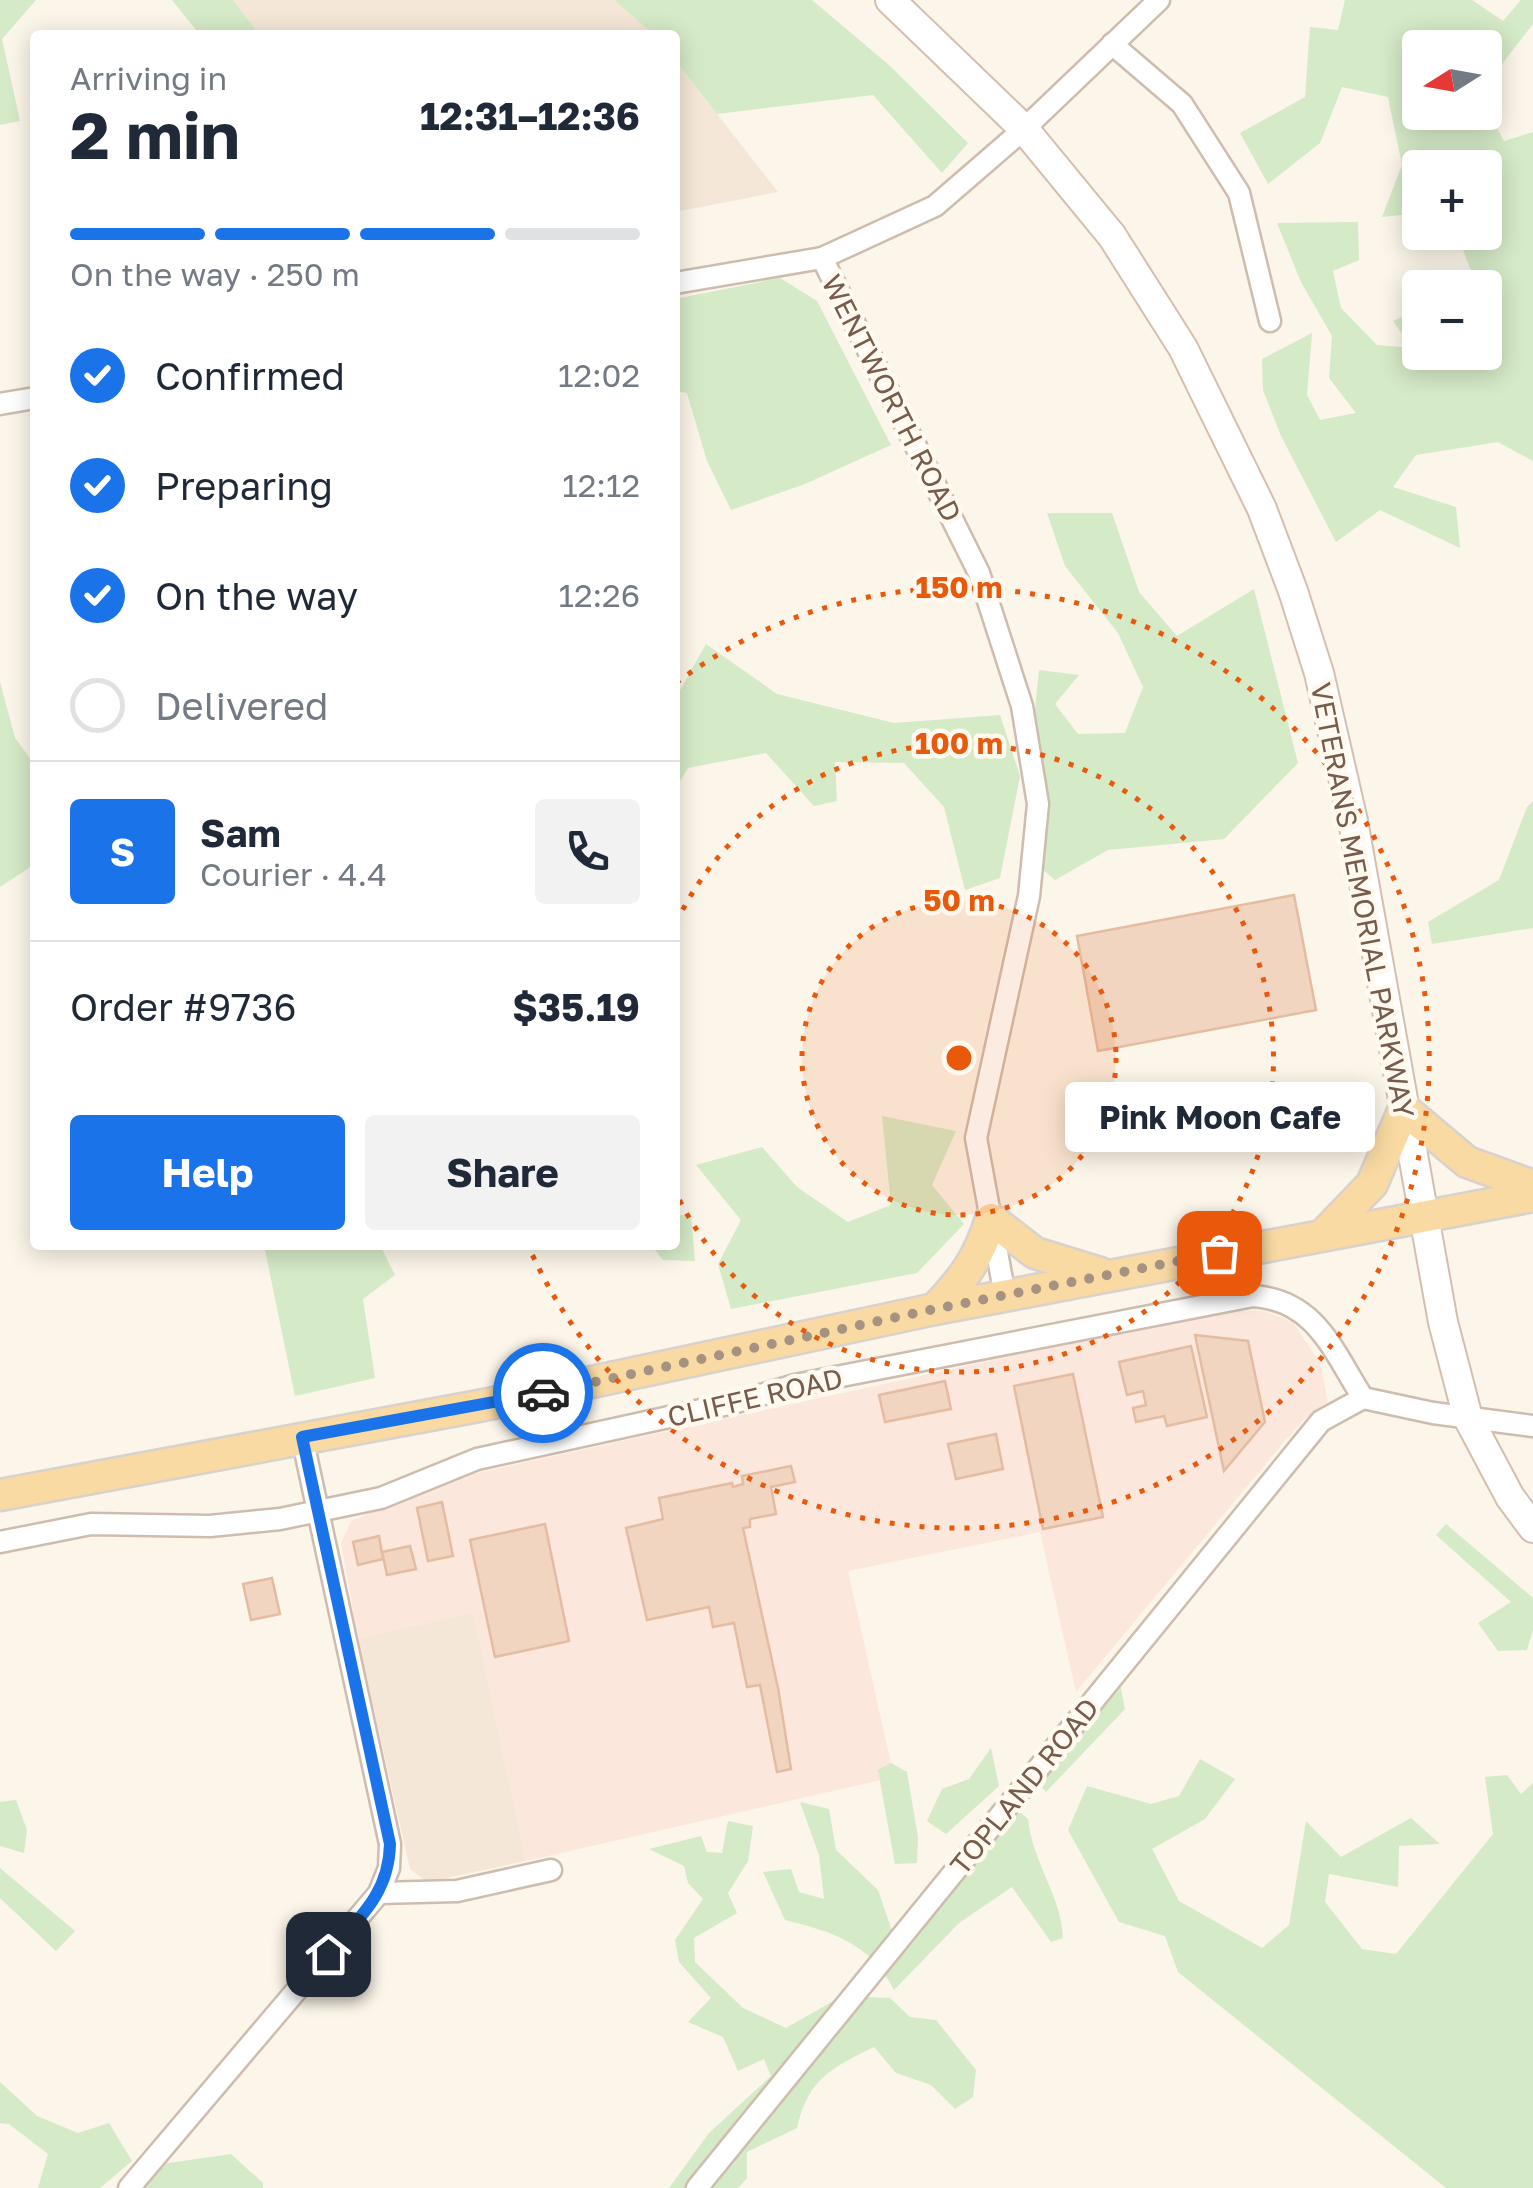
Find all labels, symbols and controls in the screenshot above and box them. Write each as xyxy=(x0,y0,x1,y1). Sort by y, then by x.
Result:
north arrow xyxy=(1402,30,1502,130)
map controls xyxy=(1402,30,1502,370)
text: Arriving in xyxy=(70,59,227,97)
text: 12:31–12:36 xyxy=(420,93,640,138)
text: 2 min xyxy=(70,95,240,173)
button: + xyxy=(1402,150,1502,250)
text: On the way · 250 m xyxy=(70,255,360,293)
street label: WENTWORTH ROAD xyxy=(815,269,969,527)
button: − xyxy=(1402,270,1502,370)
icon: check xyxy=(70,348,125,403)
text: Confirmed xyxy=(155,353,345,398)
text: 12:02 xyxy=(558,356,640,394)
icon: check xyxy=(70,458,125,513)
text: Preparing xyxy=(155,463,333,508)
text: 12:12 xyxy=(562,466,640,504)
icon: check xyxy=(70,568,125,623)
text: 150 m xyxy=(916,569,1003,605)
text: On the way xyxy=(155,573,358,618)
text: 12:26 xyxy=(558,576,640,614)
street label: VETERANS MEMORIAL PARKWAY xyxy=(1305,680,1421,1120)
text: Delivered xyxy=(155,683,328,728)
text: 100 m xyxy=(915,725,1003,761)
button: phone xyxy=(535,799,640,904)
text: Sam xyxy=(200,810,281,855)
text: S xyxy=(110,829,135,874)
text: Courier · 4.4 xyxy=(200,855,387,893)
text: 50 m xyxy=(923,882,995,918)
text: Order #9736 xyxy=(70,984,296,1029)
text: $35.19 xyxy=(512,984,640,1029)
centre of rings xyxy=(941,1040,977,1076)
callout: Pink Moon Cafe xyxy=(1064,1083,1374,1153)
text: Pink Moon Cafe xyxy=(1099,1098,1341,1136)
button: Help xyxy=(70,1115,345,1230)
button: Share xyxy=(365,1115,640,1230)
pin xyxy=(1177,1211,1262,1296)
icon: bag xyxy=(1192,1226,1247,1281)
courier xyxy=(493,1343,593,1443)
street label: CLIFFE ROAD xyxy=(664,1361,846,1433)
icon: car xyxy=(516,1366,571,1421)
street label: TOPLAND ROAD xyxy=(943,1691,1105,1881)
pin xyxy=(286,1912,371,1997)
icon: home xyxy=(301,1927,356,1982)

